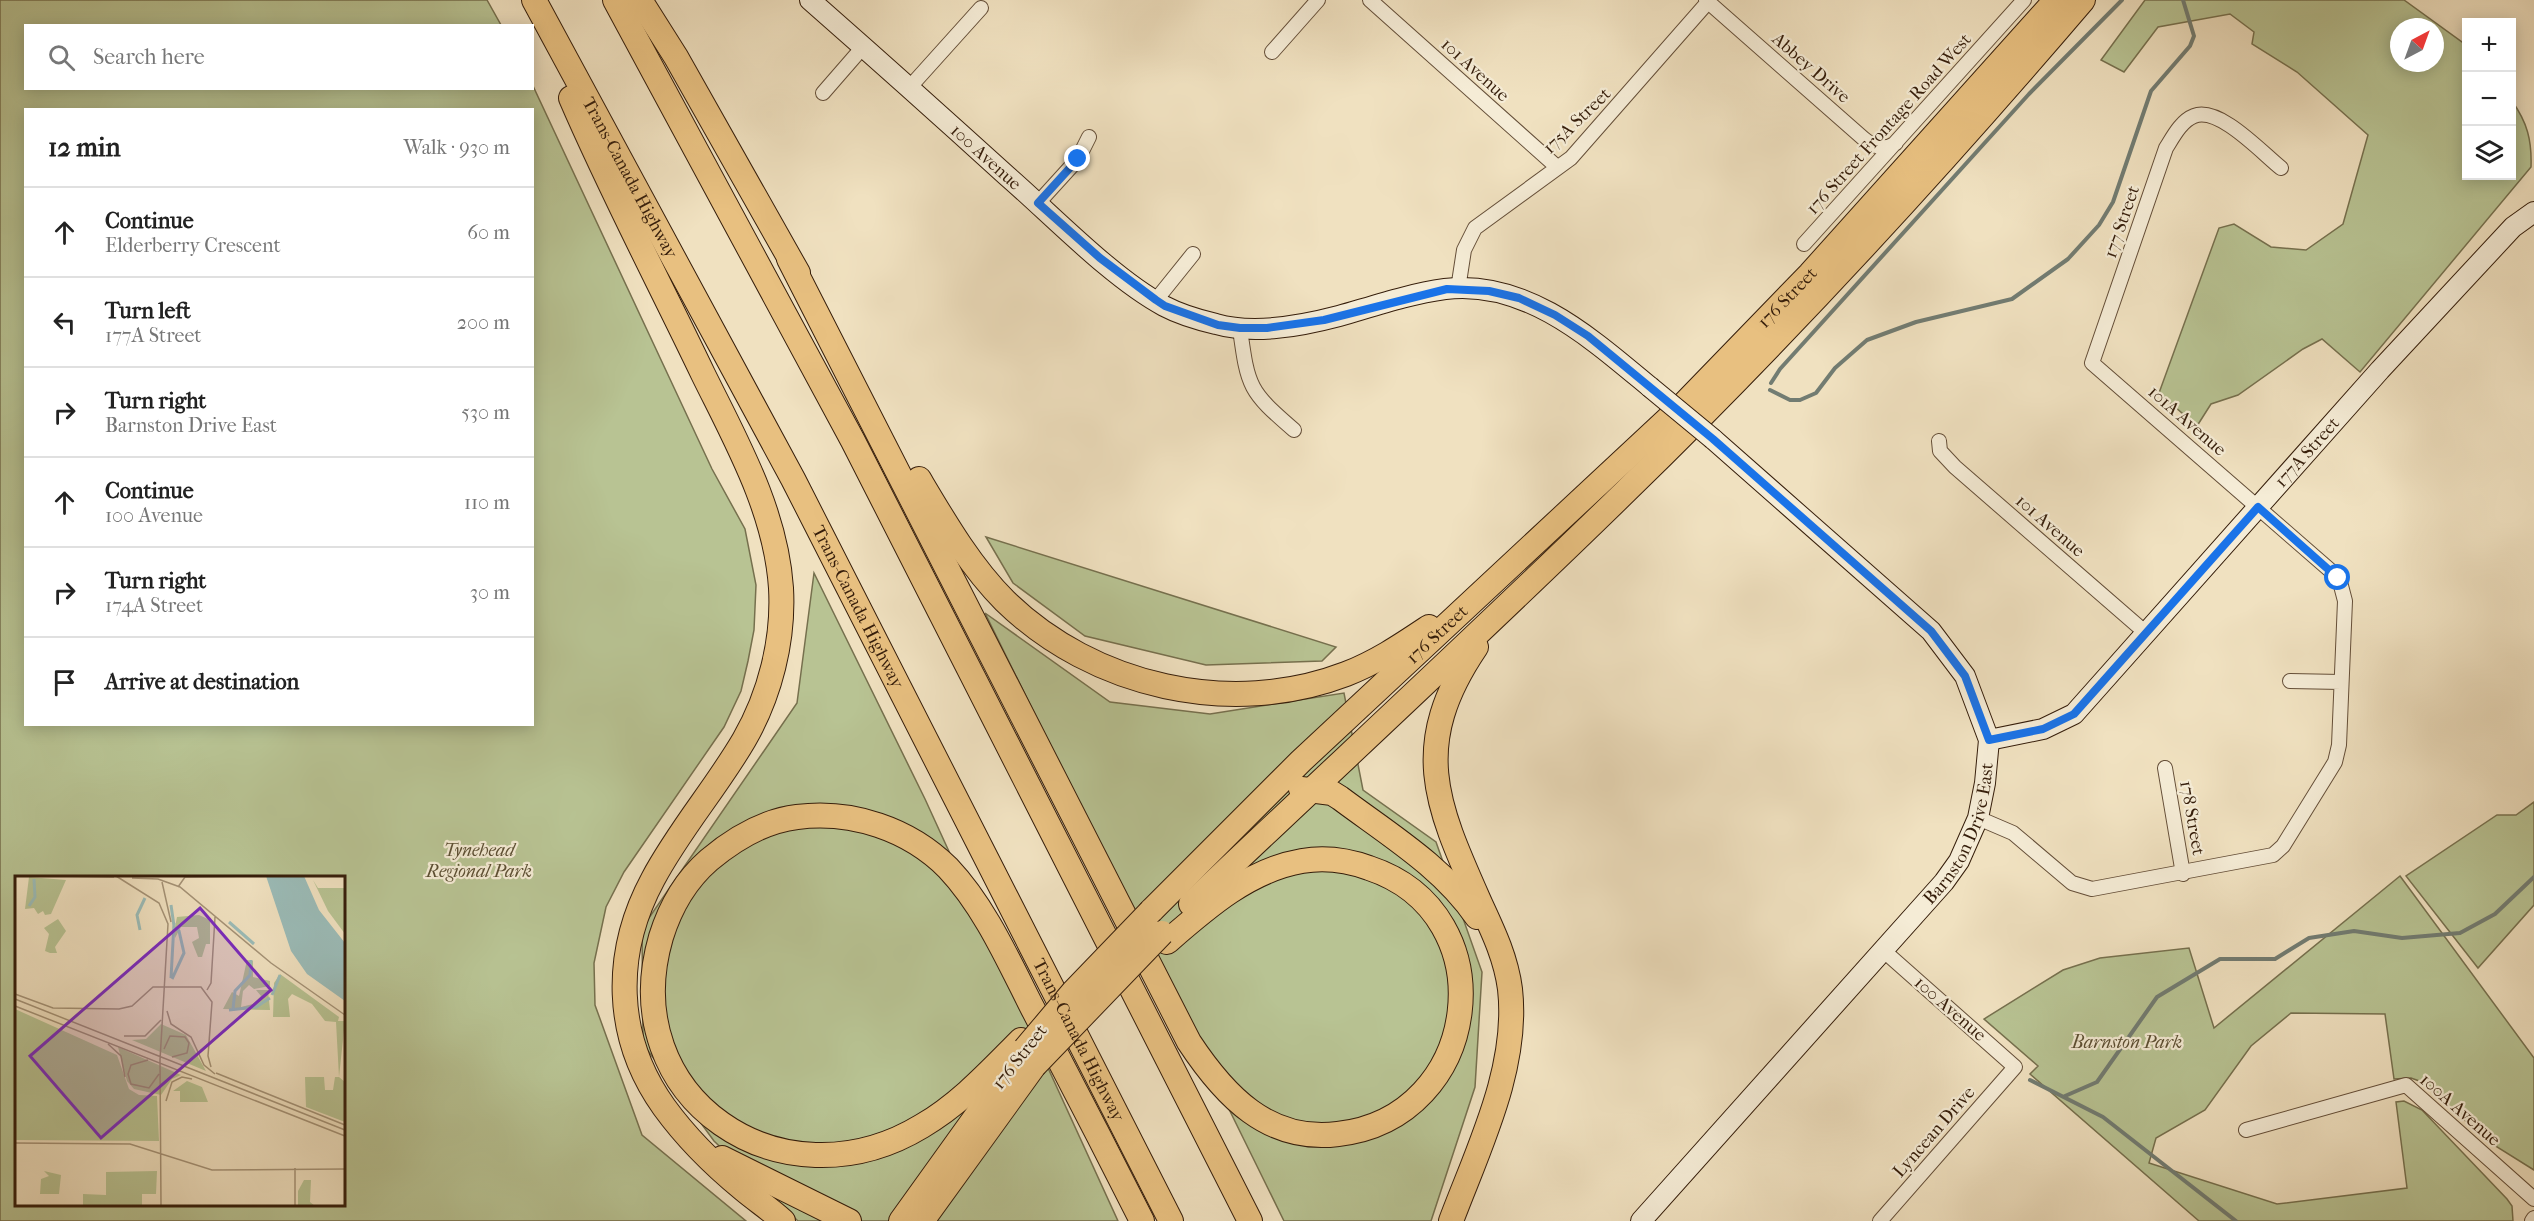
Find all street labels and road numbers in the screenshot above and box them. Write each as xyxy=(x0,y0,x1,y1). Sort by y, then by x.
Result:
street label: Abbey Drive xyxy=(1767,28,1854,108)
street label: 176 Street Frontage Road West xyxy=(1802,29,1976,219)
street label: 101 Avenue xyxy=(1437,34,1514,106)
street label: 175A Street xyxy=(1539,83,1616,158)
street label: Trans-Canada Highway xyxy=(578,94,683,263)
street label: 100 Avenue xyxy=(946,120,1026,194)
street label: 177 Street xyxy=(2100,183,2144,261)
street label: 176 Street xyxy=(1753,263,1822,332)
street label: 101A Avenue xyxy=(2144,382,2230,461)
street label: 177A Street xyxy=(2270,412,2344,492)
street label: 101 Avenue xyxy=(2011,490,2089,562)
street label: Trans-Canada Highway xyxy=(808,522,909,693)
street label: 176 Street xyxy=(1402,600,1472,668)
street label: Barnston Drive East xyxy=(1919,761,1997,908)
street label: 178 Street xyxy=(2175,779,2209,858)
street label: Trans-Canada Highway xyxy=(1029,955,1129,1126)
street label: 100 Avenue xyxy=(1910,972,1990,1046)
street label: 176 Street xyxy=(988,1020,1052,1093)
street label: 100A Avenue xyxy=(2415,1069,2505,1151)
street label: Lyncean Drive xyxy=(1889,1082,1979,1182)

